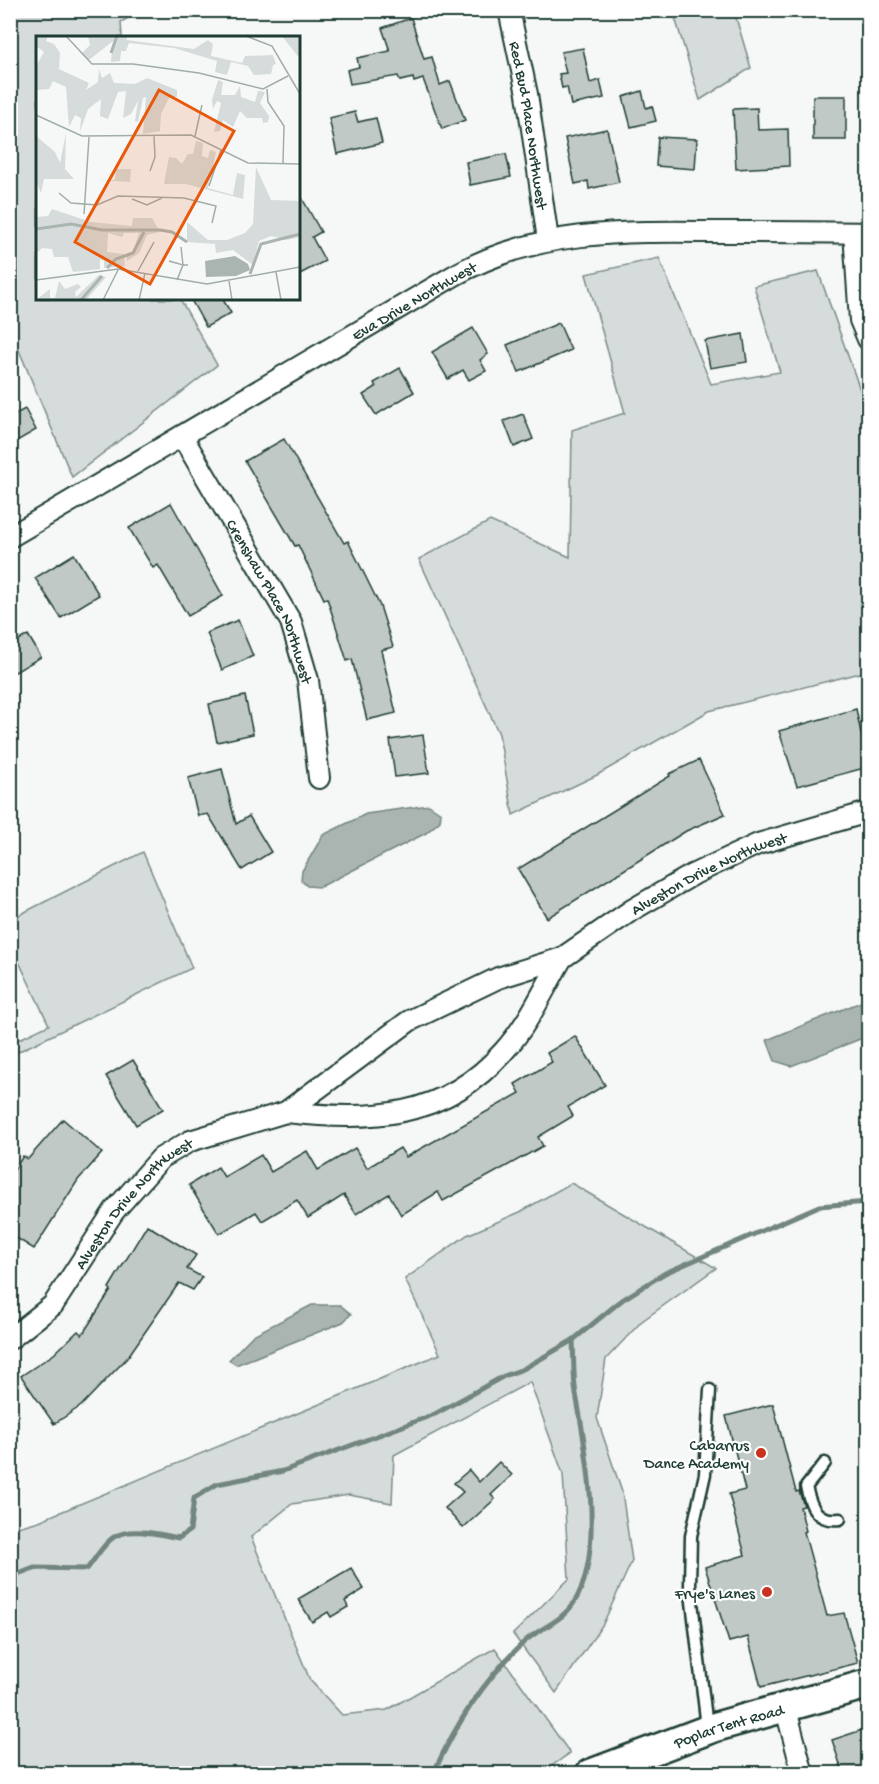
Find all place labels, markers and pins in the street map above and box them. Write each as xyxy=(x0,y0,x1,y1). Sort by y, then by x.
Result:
place label: Cabarrus Dance Academy xyxy=(643,1438,750,1475)
marker: Cabarrus Dance Academy xyxy=(754,1446,768,1460)
marker: Frye's Lanes xyxy=(760,1585,774,1599)
place label: Frye's Lanes xyxy=(674,1586,756,1605)

